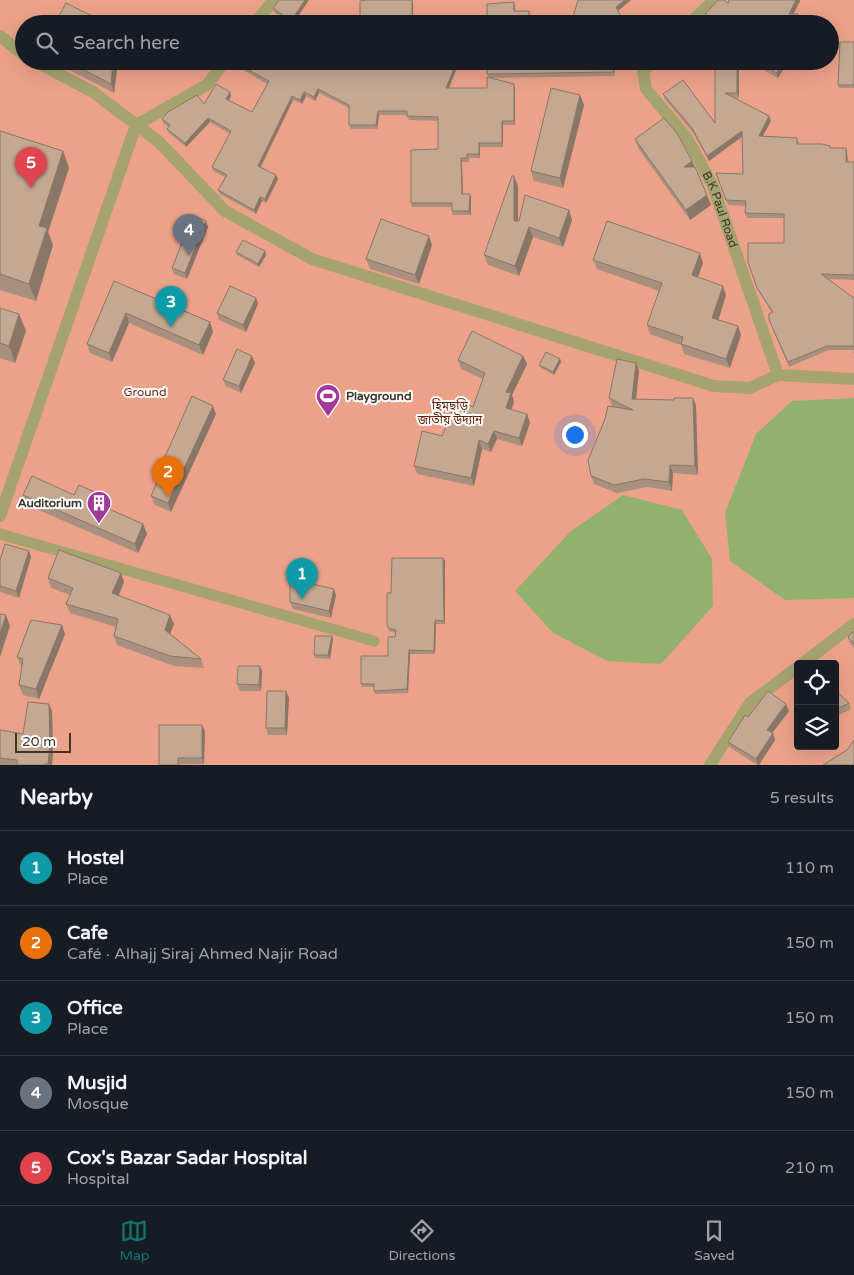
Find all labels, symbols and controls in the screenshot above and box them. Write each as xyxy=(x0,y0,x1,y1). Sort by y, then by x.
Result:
search box xyxy=(15,15,839,70)
icon: search xyxy=(33,29,61,57)
text: Search here xyxy=(73,32,180,54)
pin: 5 xyxy=(15,147,47,188)
street label: B.K Paul Road xyxy=(699,169,741,249)
pin: 4 xyxy=(173,214,205,255)
pin: 3 xyxy=(155,286,187,327)
sports icon: Playground xyxy=(315,383,341,417)
park label: Ground xyxy=(124,385,166,399)
place label: Playground xyxy=(346,389,411,404)
park label: হিমছড়ি জাতীয় উদ্যান xyxy=(417,398,483,427)
your location xyxy=(562,422,588,448)
pin: 2 xyxy=(152,456,184,497)
building icon: Auditorium xyxy=(86,490,112,524)
place label: Auditorium xyxy=(18,496,82,510)
pin: 1 xyxy=(286,558,318,599)
map controls xyxy=(794,660,839,750)
button: locate xyxy=(794,660,839,705)
button: layers xyxy=(794,705,839,750)
scale bar xyxy=(15,730,71,753)
text: 20 m xyxy=(22,733,56,750)
text: Nearby xyxy=(20,785,93,810)
text: 5 results xyxy=(770,788,834,808)
text: Hostel xyxy=(67,847,124,869)
text: 1 xyxy=(31,858,41,878)
text: 110 m xyxy=(785,858,834,878)
text: Place xyxy=(67,869,108,889)
text: Cafe xyxy=(67,922,108,944)
text: 2 xyxy=(31,933,41,953)
text: 150 m xyxy=(785,933,834,953)
text: Café · Alhajj Siraj Ahmed Najir Road xyxy=(67,944,338,964)
text: Office xyxy=(67,997,123,1019)
text: 3 xyxy=(31,1008,41,1028)
text: 150 m xyxy=(785,1008,834,1028)
text: Place xyxy=(67,1019,108,1039)
text: Musjid xyxy=(67,1072,127,1094)
text: 4 xyxy=(31,1083,41,1103)
text: 150 m xyxy=(785,1083,834,1103)
text: Mosque xyxy=(67,1094,129,1114)
text: Cox's Bazar Sadar Hospital xyxy=(67,1147,307,1169)
text: 5 xyxy=(31,1158,41,1178)
text: 210 m xyxy=(785,1158,834,1178)
text: Hospital xyxy=(67,1169,129,1189)
tab: Map xyxy=(119,1217,150,1264)
tab: Directions xyxy=(388,1217,455,1264)
tab: Saved xyxy=(694,1217,735,1264)

